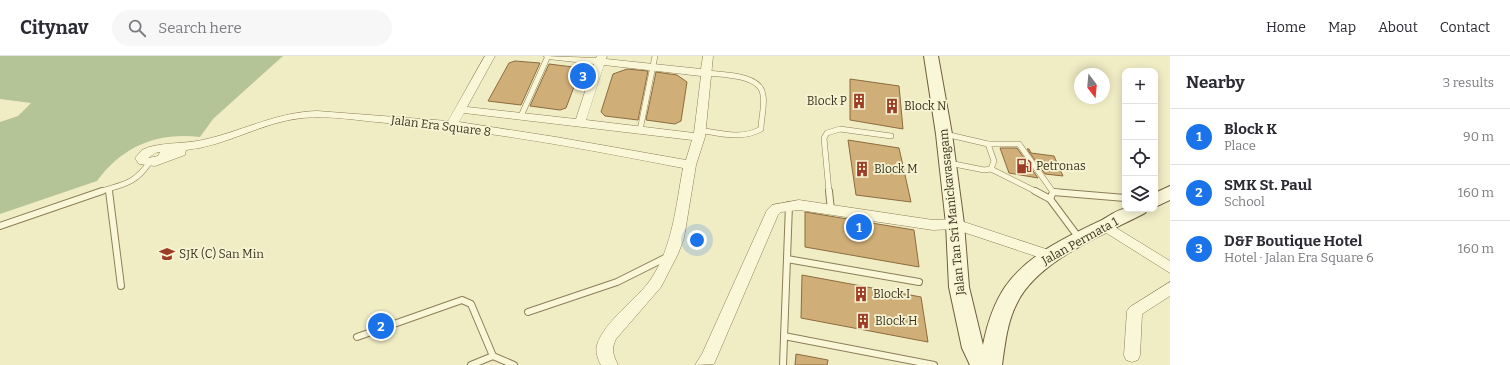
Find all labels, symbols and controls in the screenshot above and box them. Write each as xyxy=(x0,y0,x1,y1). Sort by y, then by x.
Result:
search box xyxy=(112,10,392,46)
text: Citynav xyxy=(20,16,88,39)
icon: search xyxy=(126,17,148,39)
text: Search here xyxy=(158,19,242,37)
text: Home xyxy=(1266,19,1306,36)
text: Map xyxy=(1328,19,1356,36)
text: About xyxy=(1378,19,1418,36)
text: Contact xyxy=(1440,19,1490,36)
pin: 3 xyxy=(570,61,596,91)
north arrow xyxy=(1074,68,1110,104)
map controls xyxy=(1122,68,1158,212)
button: + xyxy=(1122,68,1158,104)
text: Nearby xyxy=(1186,72,1245,93)
text: 3 results xyxy=(1443,75,1494,90)
building icon: Block P xyxy=(850,92,868,110)
place label: Block P xyxy=(807,94,847,108)
building icon: Block N xyxy=(883,97,901,115)
place label: Block N xyxy=(904,99,947,113)
button: − xyxy=(1122,104,1158,140)
street label: Jalan Era Square 8 xyxy=(389,113,492,139)
text: Block K xyxy=(1224,120,1277,138)
street label: Jalan Tan Sri Manickavasagam xyxy=(936,127,968,297)
text: 1 xyxy=(1196,129,1202,144)
text: 90 m xyxy=(1463,129,1494,144)
text: Place xyxy=(1224,138,1256,153)
button: locate xyxy=(1122,140,1158,176)
fuel station icon: Petronas xyxy=(1015,157,1033,175)
place label: Petronas xyxy=(1036,159,1086,173)
building icon: Block M xyxy=(853,160,871,178)
place label: Block M xyxy=(874,162,918,176)
button: layers xyxy=(1122,176,1158,212)
text: SMK St. Paul xyxy=(1224,176,1312,194)
text: 2 xyxy=(1195,185,1203,200)
text: 160 m xyxy=(1458,185,1494,200)
text: School xyxy=(1224,194,1265,209)
pin: 1 xyxy=(846,212,872,242)
street label: Jalan Permata 1 xyxy=(1039,214,1121,268)
your location xyxy=(687,230,707,250)
text: D&F Boutique Hotel xyxy=(1224,232,1363,250)
text: 3 xyxy=(1195,241,1203,256)
text: 160 m xyxy=(1458,241,1494,256)
school or university icon: SJK (C) San Min xyxy=(158,245,176,263)
place label: SJK (C) San Min xyxy=(179,246,264,261)
text: Hotel · Jalan Era Square 6 xyxy=(1224,250,1374,265)
building icon: Block I xyxy=(852,285,870,303)
place label: Block I xyxy=(873,287,910,301)
pin: 2 xyxy=(368,311,394,341)
building icon: Block H xyxy=(854,312,872,330)
place label: Block H xyxy=(875,314,918,328)

